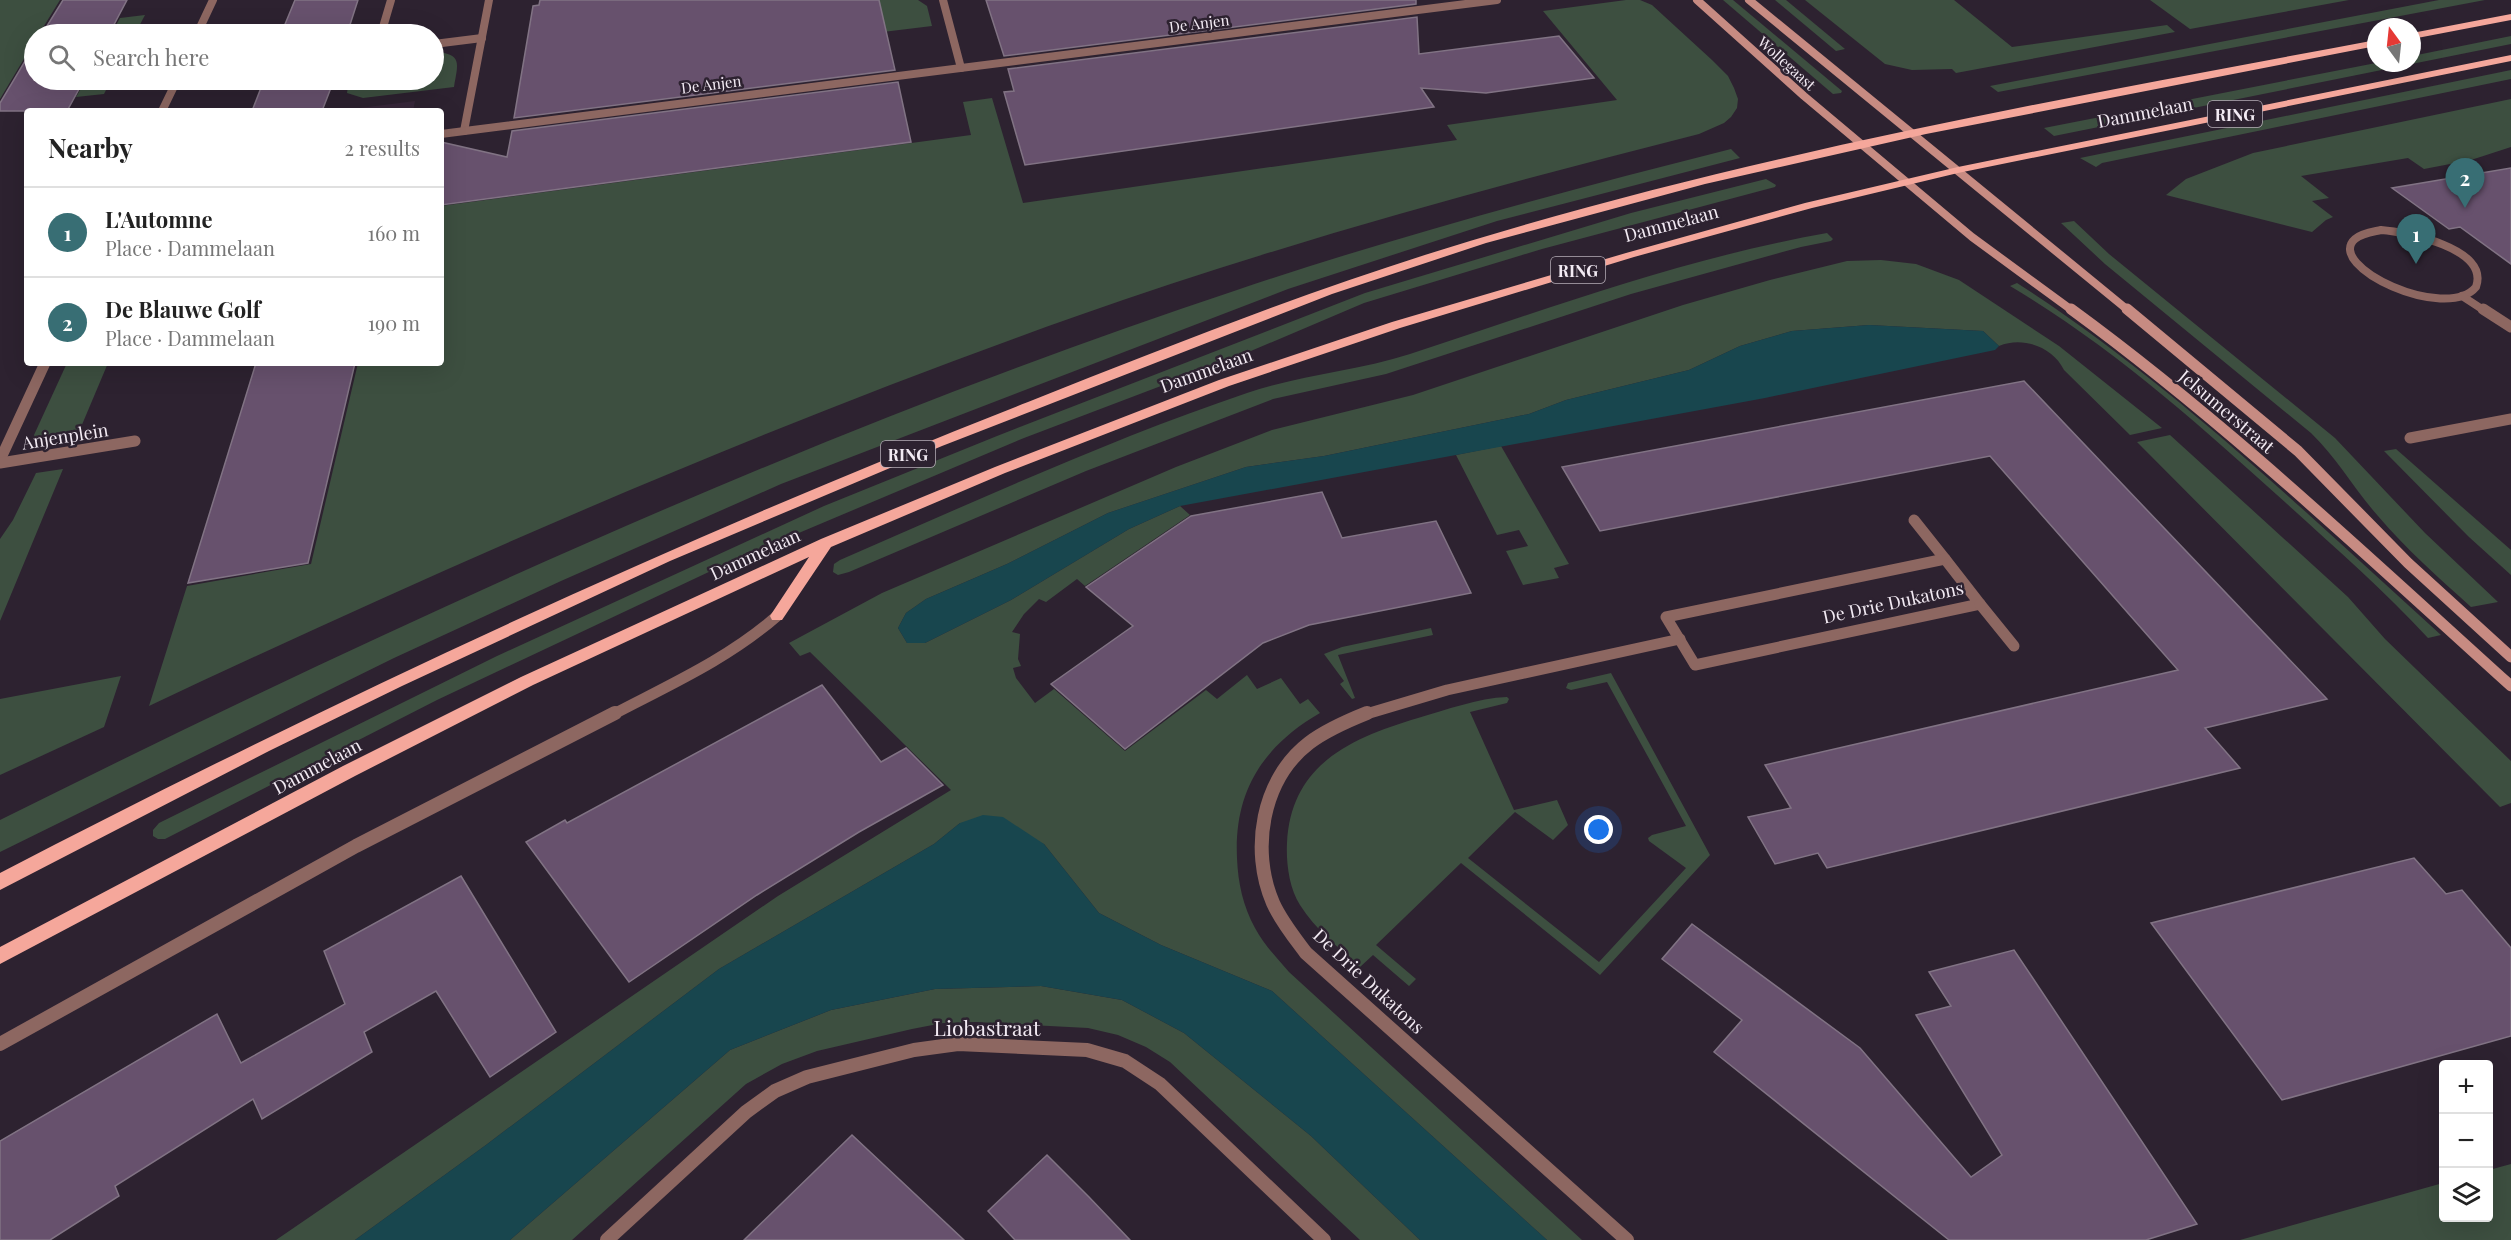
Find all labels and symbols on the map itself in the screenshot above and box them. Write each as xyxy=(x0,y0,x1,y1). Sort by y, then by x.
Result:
street label: De Anjen xyxy=(1168,9,1230,37)
north arrow xyxy=(2367,18,2421,72)
street label: Wollegaast xyxy=(1753,31,1821,95)
street label: De Anjen xyxy=(680,70,742,98)
street label: Dammelaan xyxy=(2095,91,2195,133)
road number: RING xyxy=(2208,101,2262,127)
pin: 2 xyxy=(2446,158,2484,208)
street label: Dammelaan xyxy=(1621,199,1721,247)
pin: 1 xyxy=(2396,214,2436,264)
road number: RING xyxy=(1551,257,1605,283)
street label: Dammelaan xyxy=(1156,342,1256,398)
street label: Jelsumerstraat xyxy=(2173,363,2280,459)
street label: Anjenplein xyxy=(19,417,110,455)
road number: RING xyxy=(881,441,935,467)
street label: Dammelaan xyxy=(706,523,804,585)
street label: De Drie Dukatons xyxy=(1820,575,1966,629)
street label: Dammelaan xyxy=(269,733,366,799)
your location xyxy=(1584,815,1613,844)
street label: De Drie Dukatons xyxy=(1308,923,1430,1039)
street label: Liobastraat xyxy=(934,1013,1041,1041)

